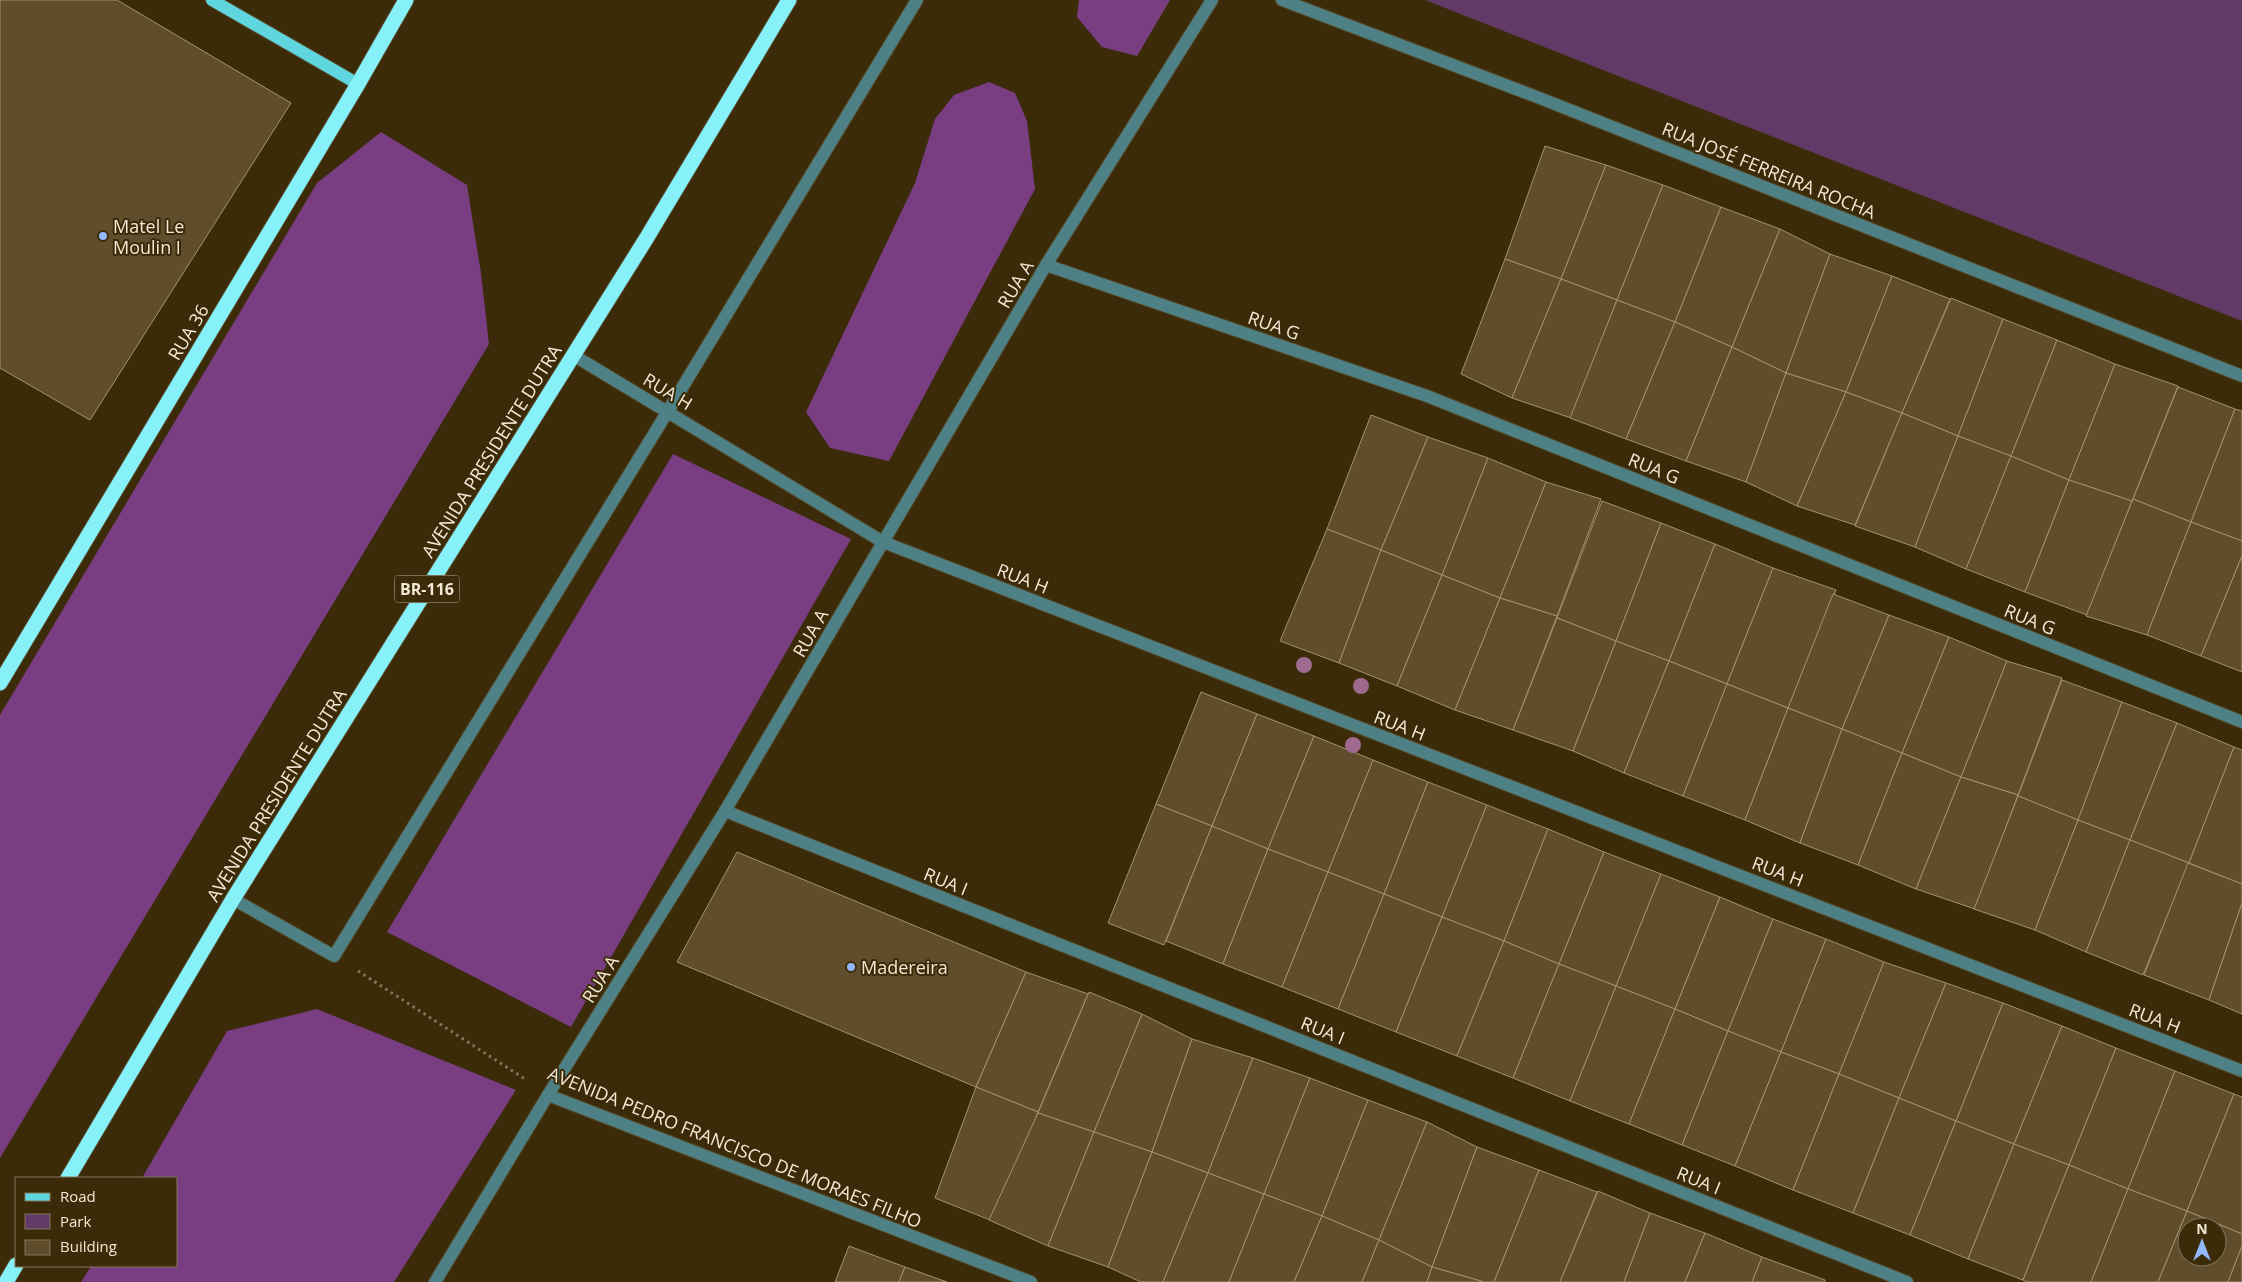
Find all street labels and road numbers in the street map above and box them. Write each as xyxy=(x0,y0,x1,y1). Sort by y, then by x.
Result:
street label: RUA JOSÉ FERREIRA ROCHA xyxy=(1659,116,1880,224)
street label: RUA A xyxy=(991,255,1039,312)
street label: RUA 36 xyxy=(162,300,214,364)
street label: RUA G xyxy=(1245,305,1303,345)
street label: AVENIDA PRESIDENTE DUTRA xyxy=(416,340,567,562)
street label: RUA H xyxy=(639,367,697,415)
street label: RUA G xyxy=(1625,447,1683,489)
street label: RUA H xyxy=(994,557,1052,599)
road number: BR-116 xyxy=(394,576,460,602)
street label: RUA G xyxy=(2001,598,2059,640)
street label: RUA A xyxy=(787,604,834,661)
street label: AVENIDA PRESIDENTE DUTRA xyxy=(201,684,352,906)
street label: RUA H xyxy=(1371,704,1429,746)
street label: RUA H xyxy=(1749,850,1807,892)
street label: RUA I xyxy=(920,861,972,901)
street label: RUA A xyxy=(576,950,624,1007)
street label: RUA H xyxy=(2126,997,2184,1039)
street label: RUA I xyxy=(1297,1010,1349,1050)
street label: AVENIDA PEDRO FRANCISCO DE MORAES FILHO xyxy=(545,1061,925,1233)
street label: RUA I xyxy=(1673,1160,1725,1200)

